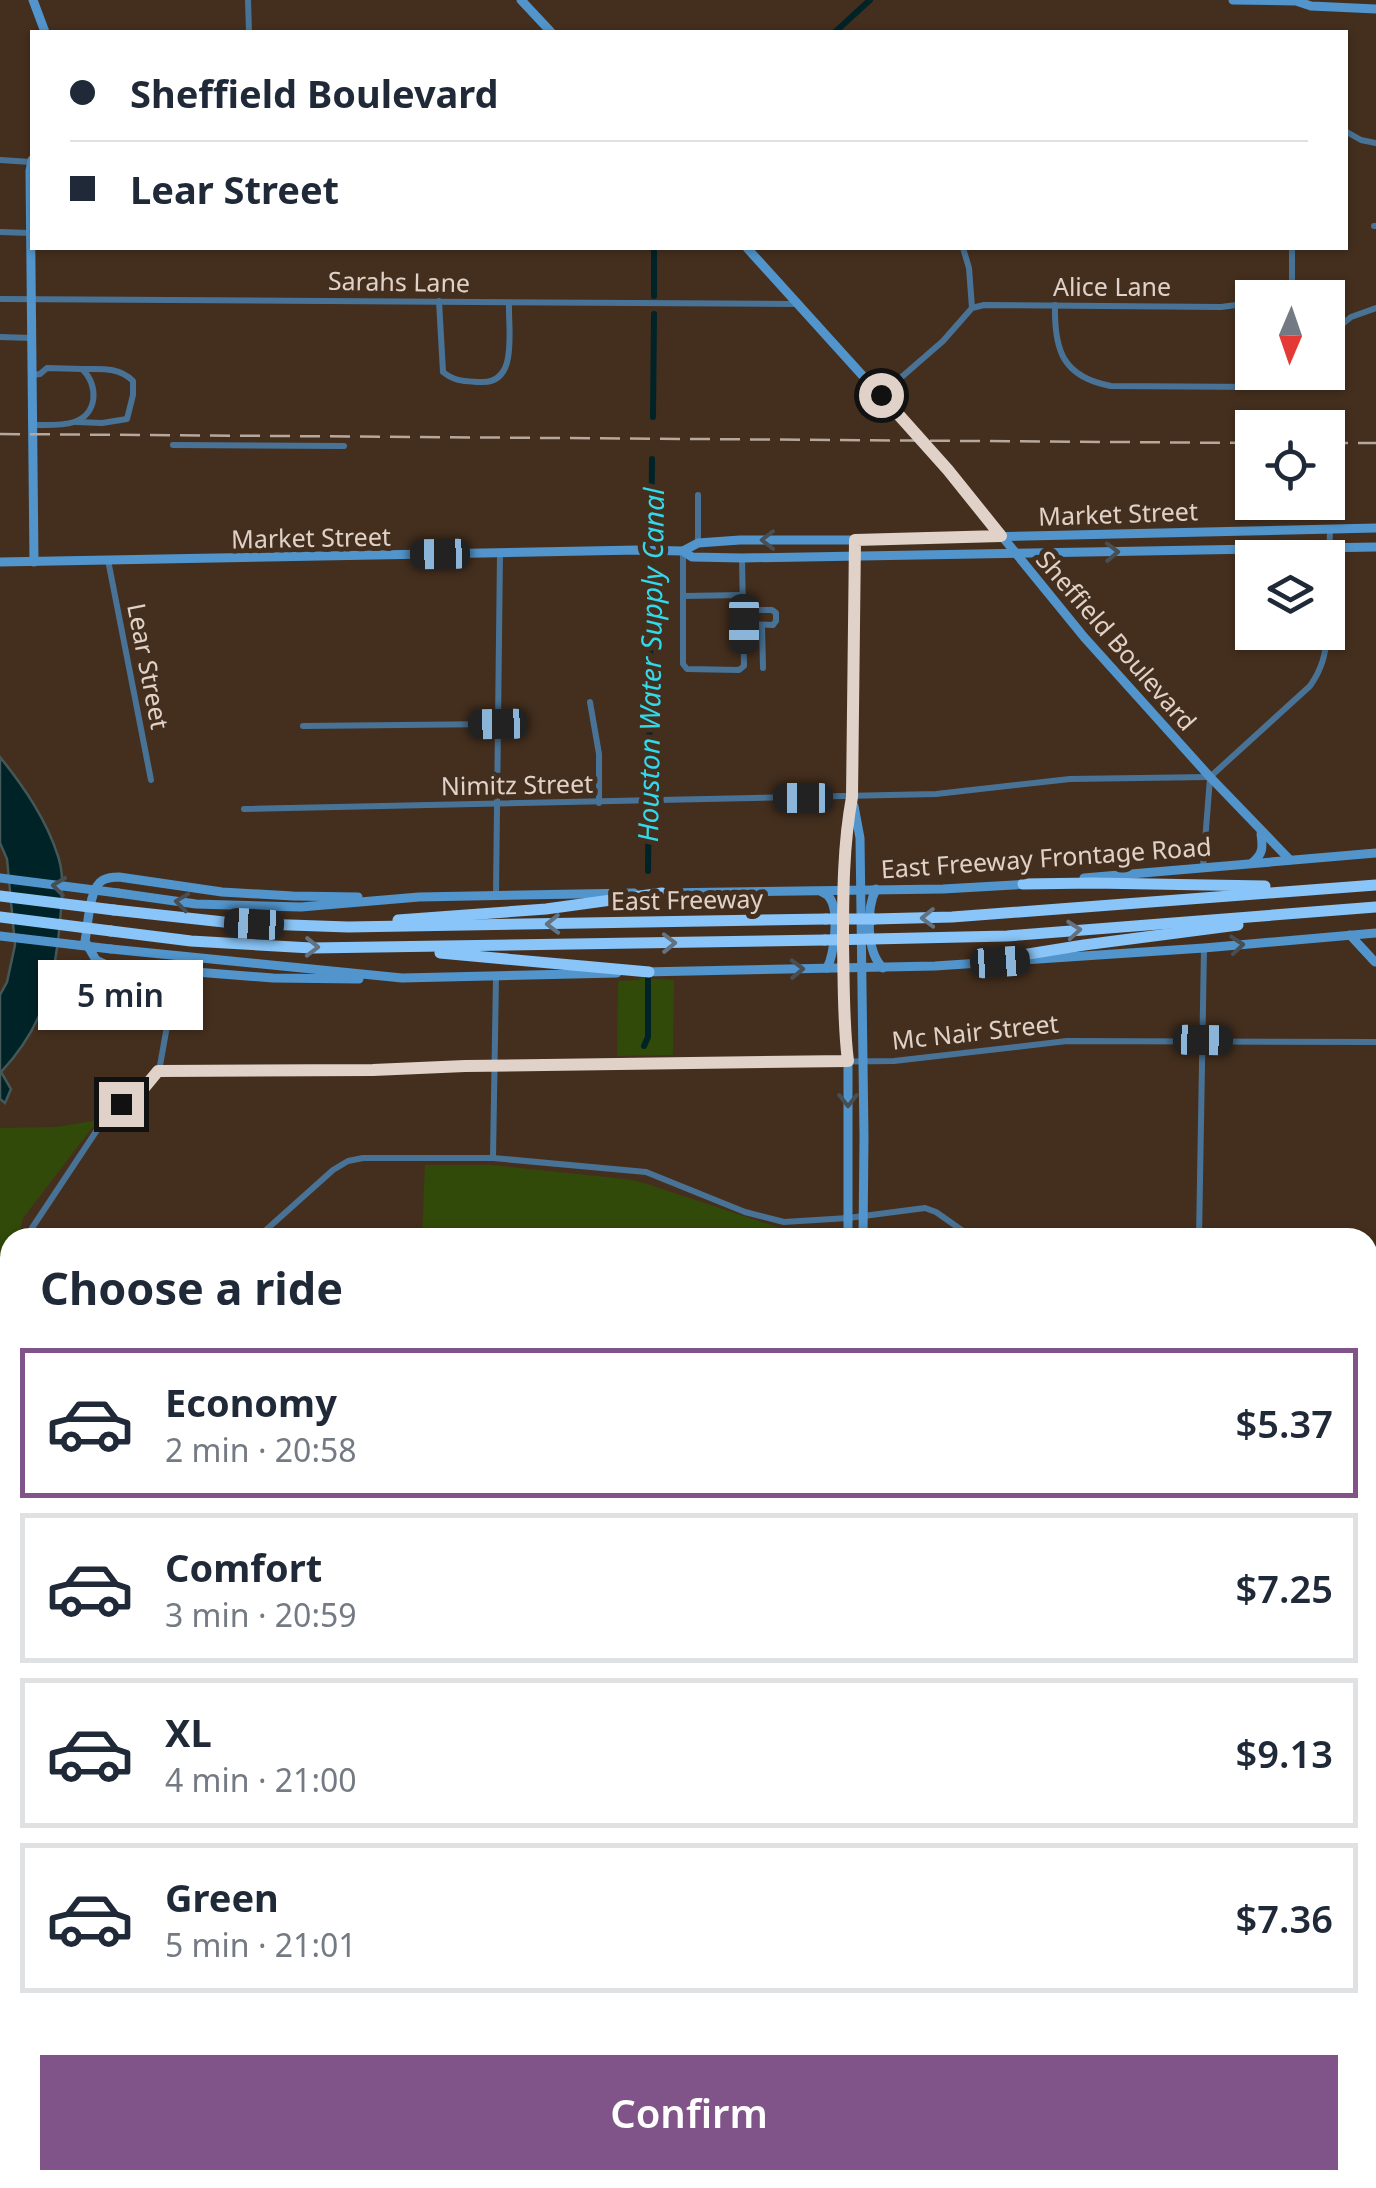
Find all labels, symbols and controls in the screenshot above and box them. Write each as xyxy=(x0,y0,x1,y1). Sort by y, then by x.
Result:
text: Sheffield Boulevard xyxy=(130,67,499,119)
text: Lear Street xyxy=(130,163,339,215)
street label: Sarahs Lane xyxy=(328,263,470,299)
street label: Alice Lane xyxy=(1053,269,1171,303)
north arrow xyxy=(1235,280,1345,390)
map controls xyxy=(1235,280,1345,650)
route start xyxy=(859,373,904,418)
button: locate xyxy=(1235,410,1345,520)
water label: Houston Water Supply Canal xyxy=(628,487,672,843)
street label: Market Street xyxy=(1038,493,1198,533)
street label: Market Street xyxy=(231,519,391,555)
one-way arrow xyxy=(759,529,774,551)
car xyxy=(410,538,470,570)
button: layers xyxy=(1235,540,1345,650)
one-way arrow xyxy=(1104,541,1120,562)
street label: Sheffield Boulevard xyxy=(1029,543,1205,737)
car xyxy=(729,594,759,654)
street label: Lear Street xyxy=(120,600,178,732)
car xyxy=(468,708,528,740)
street label: Nimitz Street xyxy=(441,766,593,802)
car xyxy=(773,783,833,813)
street label: East Freeway Frontage Road xyxy=(880,828,1212,886)
one-way arrow xyxy=(51,876,68,897)
street label: East Freeway xyxy=(611,881,764,917)
one-way arrow xyxy=(174,892,190,913)
car xyxy=(223,907,285,941)
one-way arrow xyxy=(919,907,934,929)
one-way arrow xyxy=(545,913,561,934)
one-way arrow xyxy=(1067,920,1083,942)
one-way arrow xyxy=(662,932,677,953)
one-way arrow xyxy=(1229,934,1245,956)
one-way arrow xyxy=(305,937,321,958)
car xyxy=(969,945,1031,979)
one-way arrow xyxy=(789,958,805,979)
callout: 5 min xyxy=(38,959,204,1029)
text: 5 min xyxy=(77,973,164,1016)
street label: Mc Nair Street xyxy=(890,1005,1060,1057)
car xyxy=(1173,1024,1233,1056)
route end xyxy=(99,1082,144,1127)
one-way arrow xyxy=(837,1092,859,1108)
text: Choose a ride xyxy=(40,1257,343,1318)
text: Economy xyxy=(165,1376,337,1428)
icon: car xyxy=(45,1378,135,1468)
text: $5.37 xyxy=(1236,1397,1333,1449)
text: 2 min · 20:58 xyxy=(165,1428,357,1471)
text: Comfort xyxy=(165,1541,322,1593)
icon: car xyxy=(45,1543,135,1633)
text: $7.25 xyxy=(1236,1562,1333,1614)
text: 3 min · 20:59 xyxy=(165,1593,357,1636)
text: XL xyxy=(165,1706,212,1758)
icon: car xyxy=(45,1708,135,1798)
text: $9.13 xyxy=(1236,1727,1333,1779)
text: 4 min · 21:00 xyxy=(165,1758,357,1801)
text: Green xyxy=(165,1871,279,1923)
icon: car xyxy=(45,1873,135,1963)
text: $7.36 xyxy=(1236,1892,1333,1944)
text: 5 min · 21:01 xyxy=(165,1923,357,1966)
button: Confirm xyxy=(40,2055,1338,2170)

